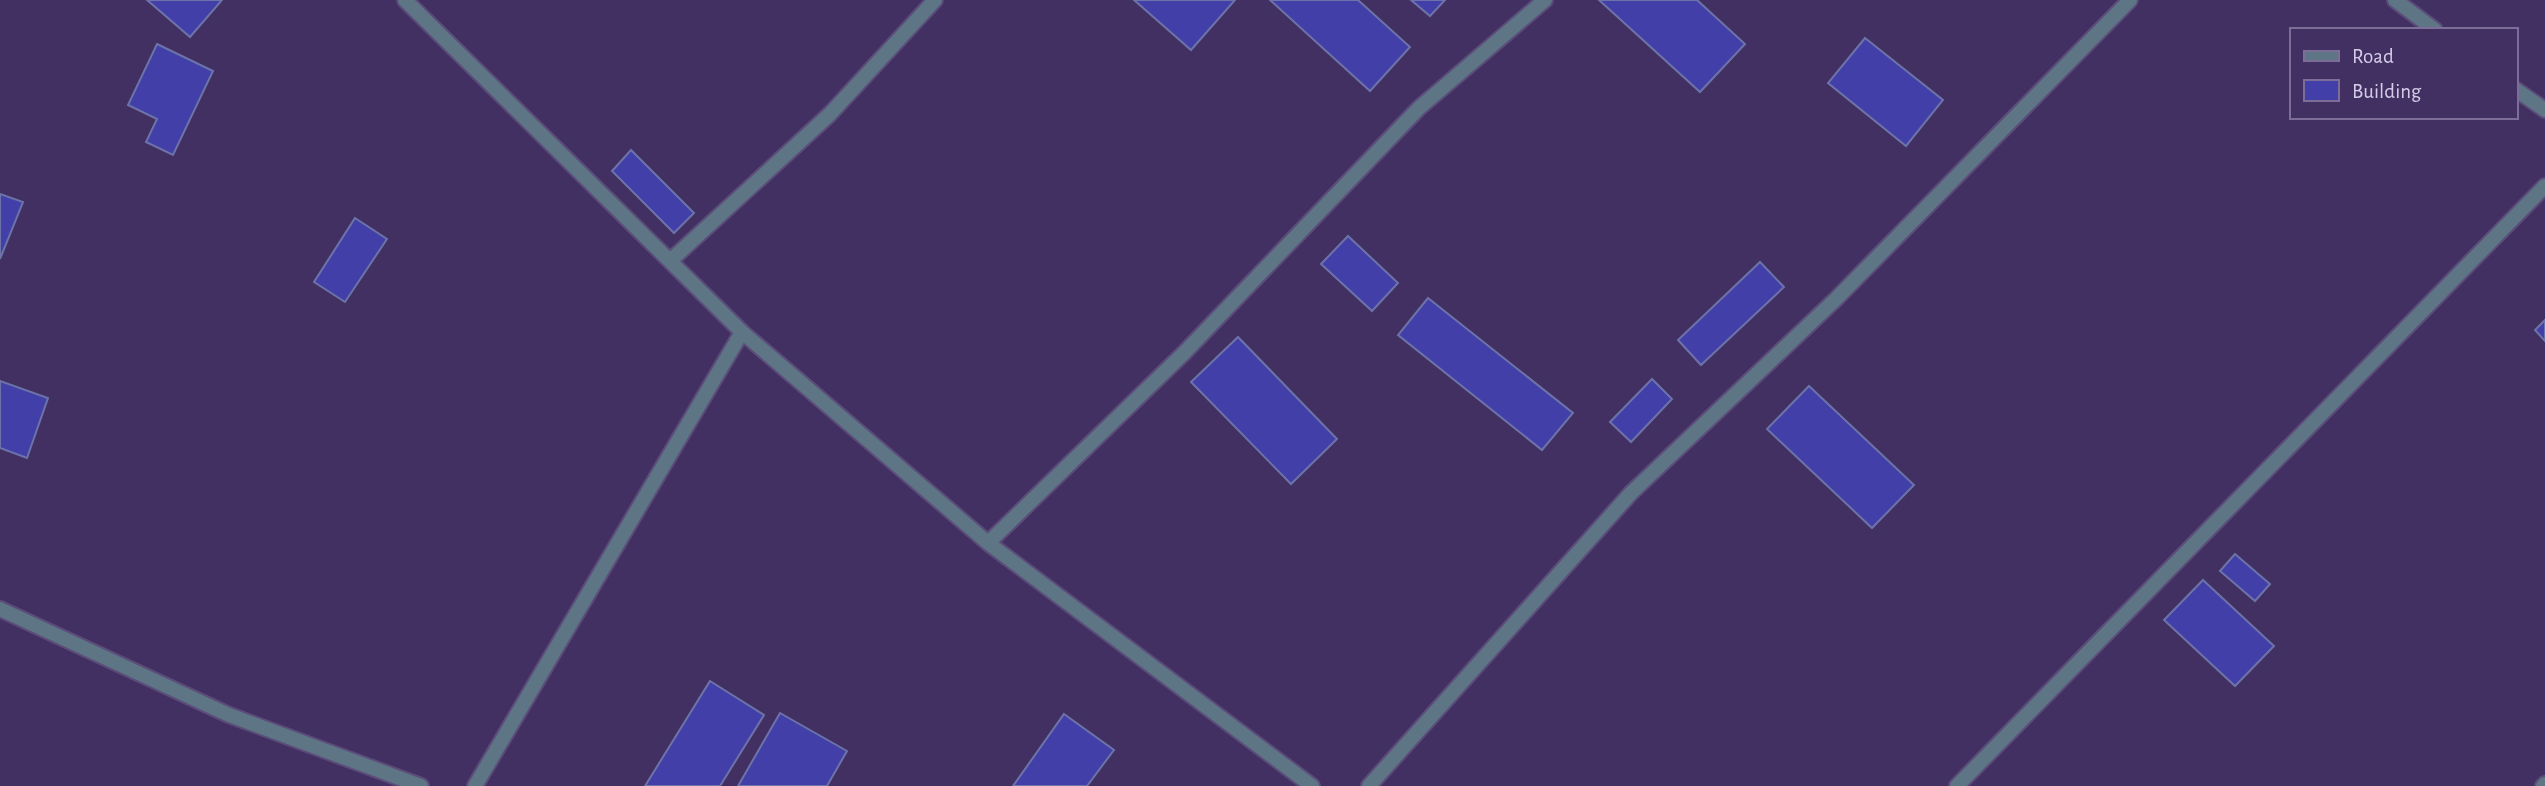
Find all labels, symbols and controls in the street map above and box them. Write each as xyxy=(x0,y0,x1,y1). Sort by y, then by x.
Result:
legend xyxy=(2290,28,2517,119)
text: Road xyxy=(2352,46,2394,67)
text: Building xyxy=(2352,81,2422,102)

